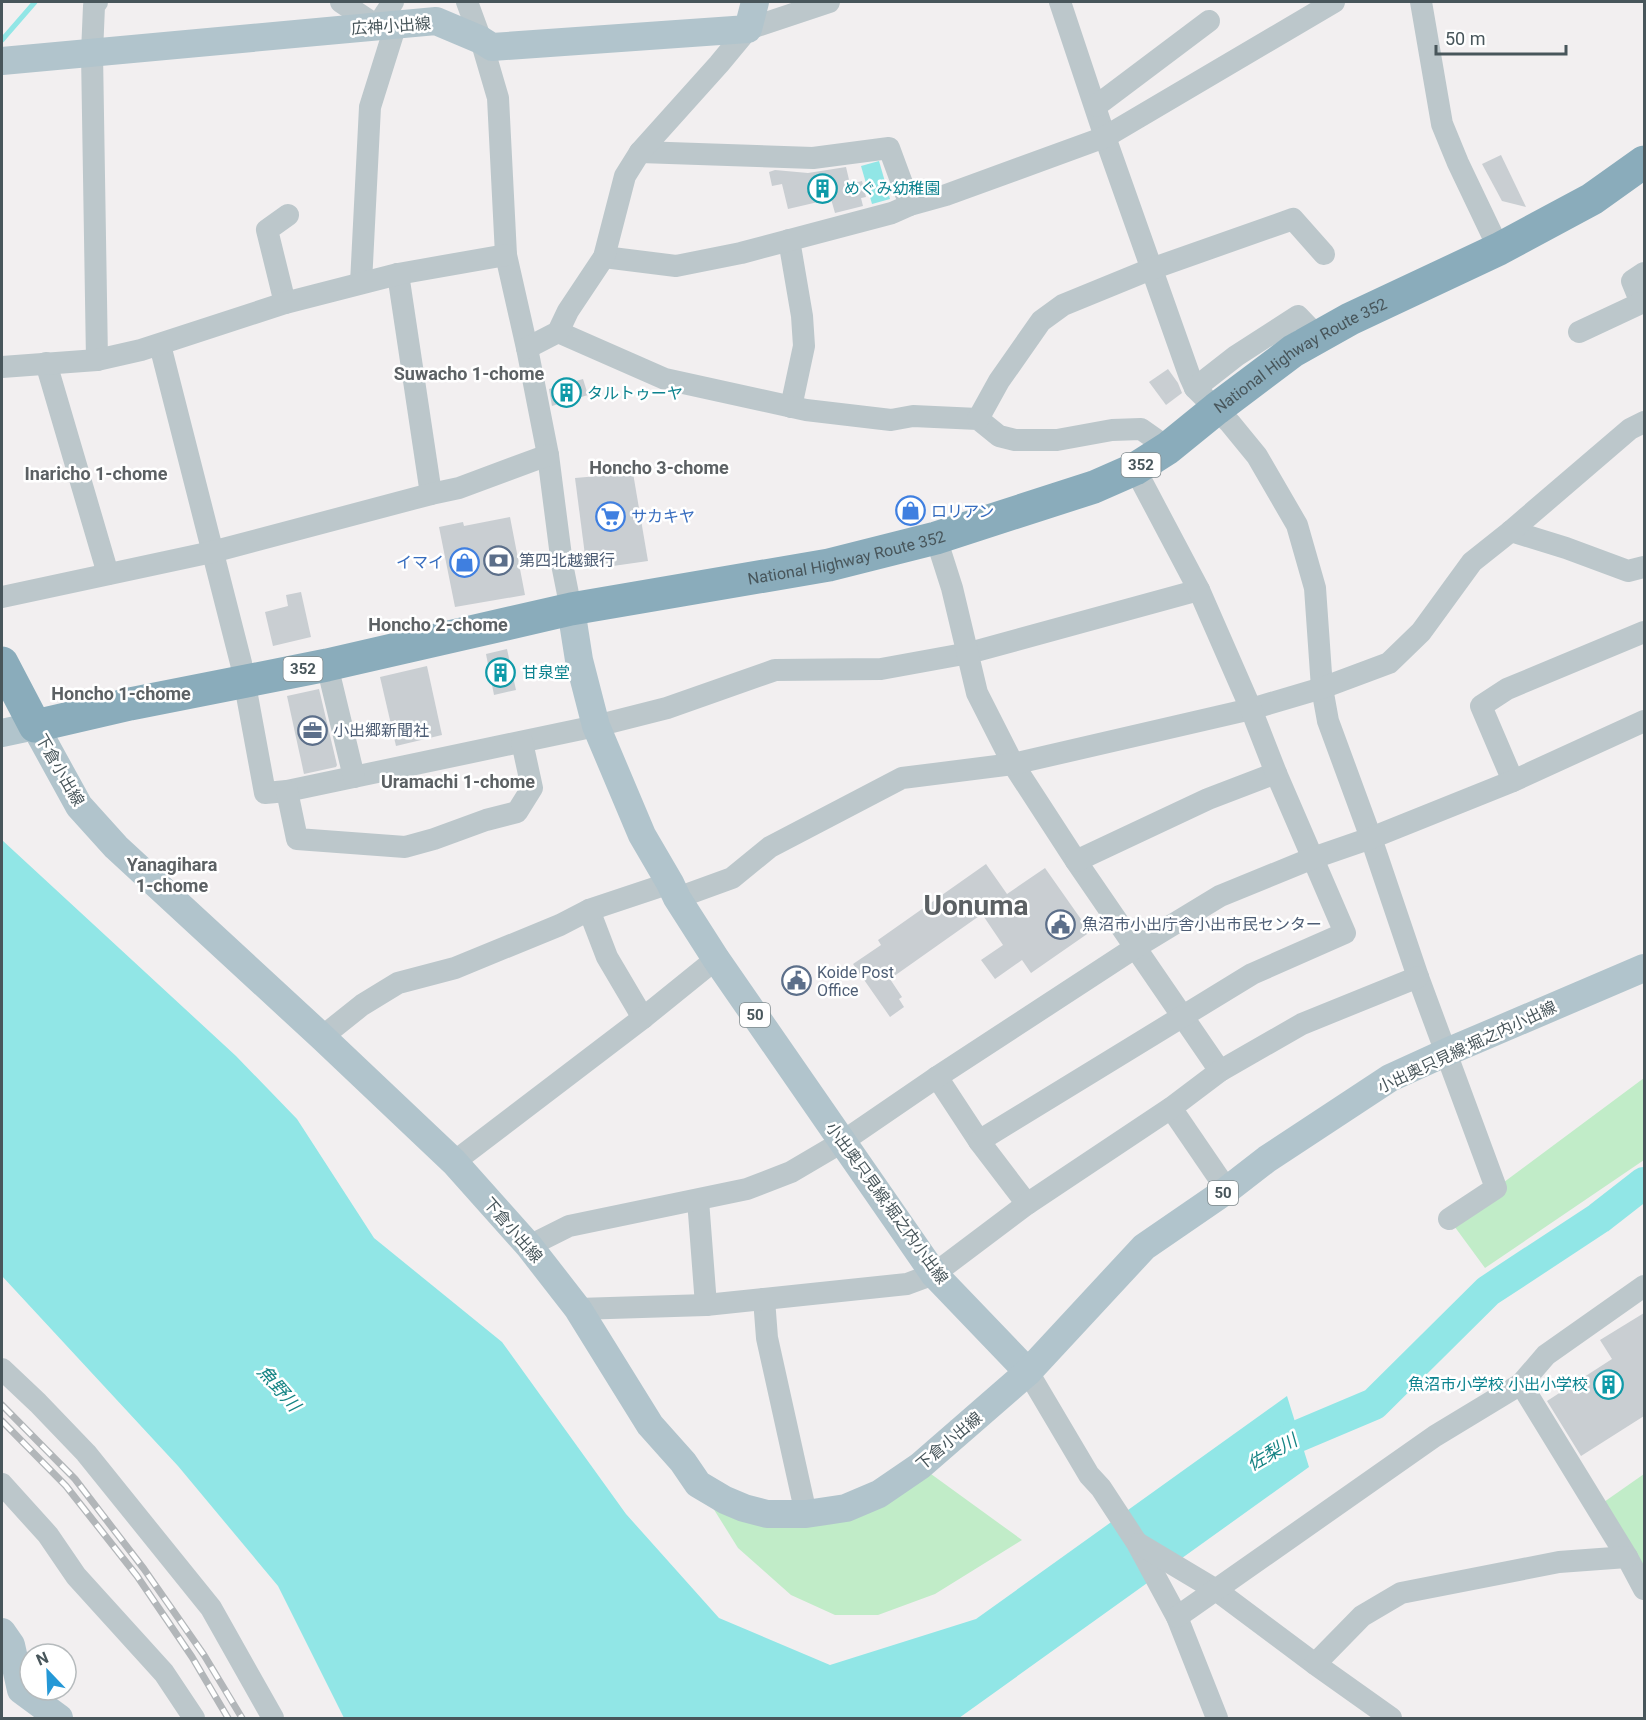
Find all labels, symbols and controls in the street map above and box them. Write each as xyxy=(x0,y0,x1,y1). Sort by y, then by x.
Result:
street label: 広神小出線 xyxy=(350,14,432,38)
scale bar xyxy=(1436,18,1566,56)
text: 50 m xyxy=(1445,28,1485,49)
building icon: めぐみ幼稚園 xyxy=(807,172,839,204)
place label: めぐみ幼稚園 xyxy=(844,179,940,198)
street label: National Highway Route 352 xyxy=(1210,294,1390,417)
district label: Suwacho 1-chome xyxy=(394,363,545,384)
building icon: タルトゥーヤ xyxy=(550,377,582,409)
place label: タルトゥーヤ xyxy=(587,384,683,403)
road number: 352 xyxy=(1122,453,1160,477)
district label: Honcho 3-chome xyxy=(589,457,729,478)
district label: Inaricho 1-chome xyxy=(25,463,168,484)
shop icon: ロリアン xyxy=(894,495,926,527)
supermarket icon: サカキヤ xyxy=(594,500,626,532)
place label: ロリアン xyxy=(931,502,994,521)
place label: サカキヤ xyxy=(631,507,695,526)
street label: National Highway Route 352 xyxy=(746,526,947,588)
bank icon: 第四北越銀行 xyxy=(482,544,514,576)
shop icon: イマイ xyxy=(449,546,481,578)
place label: 第四北越銀行 xyxy=(519,551,615,570)
place label: イマイ xyxy=(396,553,444,572)
district label: Honcho 2-chome xyxy=(368,614,508,635)
building icon: 甘泉堂 xyxy=(485,656,517,688)
road number: 352 xyxy=(284,657,322,681)
place label: 甘泉堂 xyxy=(522,663,570,682)
district label: Honcho 1-chome xyxy=(51,683,191,704)
office icon: 小出郷新聞社 xyxy=(296,714,328,746)
place label: 小出郷新聞社 xyxy=(333,721,429,740)
street label: 下倉小出線 xyxy=(32,731,88,809)
district label: Uramachi 1-chome xyxy=(381,771,535,792)
district label: Yanagihara 1-chome xyxy=(127,854,218,896)
district label: Uonuma xyxy=(924,889,1028,922)
public building icon: 魚沼市小出庁舎小出市民センター xyxy=(1045,908,1077,940)
place label: 魚沼市小出庁舎小出市民センター xyxy=(1082,915,1322,934)
place label: Koide Post Office xyxy=(817,963,894,1000)
public building icon: Koide Post Office xyxy=(780,965,812,997)
street label: 小出奥只見線;堀之内小出線 xyxy=(1374,997,1560,1097)
road number: 50 xyxy=(740,1003,770,1027)
street label: 小出奥只見線;堀之内小出線 xyxy=(822,1118,952,1288)
road number: 50 xyxy=(1208,1181,1238,1205)
street label: 下倉小出線 xyxy=(480,1194,546,1266)
water label: 魚野川 xyxy=(253,1361,306,1417)
building icon: 魚沼市小学校 小出小学校 xyxy=(1593,1368,1625,1400)
place label: 魚沼市小学校 小出小学校 xyxy=(1408,1375,1588,1394)
street label: 下倉小出線 xyxy=(912,1408,986,1474)
water label: 佐梨川 xyxy=(1243,1428,1302,1475)
north arrow xyxy=(18,1642,78,1702)
text: N xyxy=(33,1648,51,1670)

